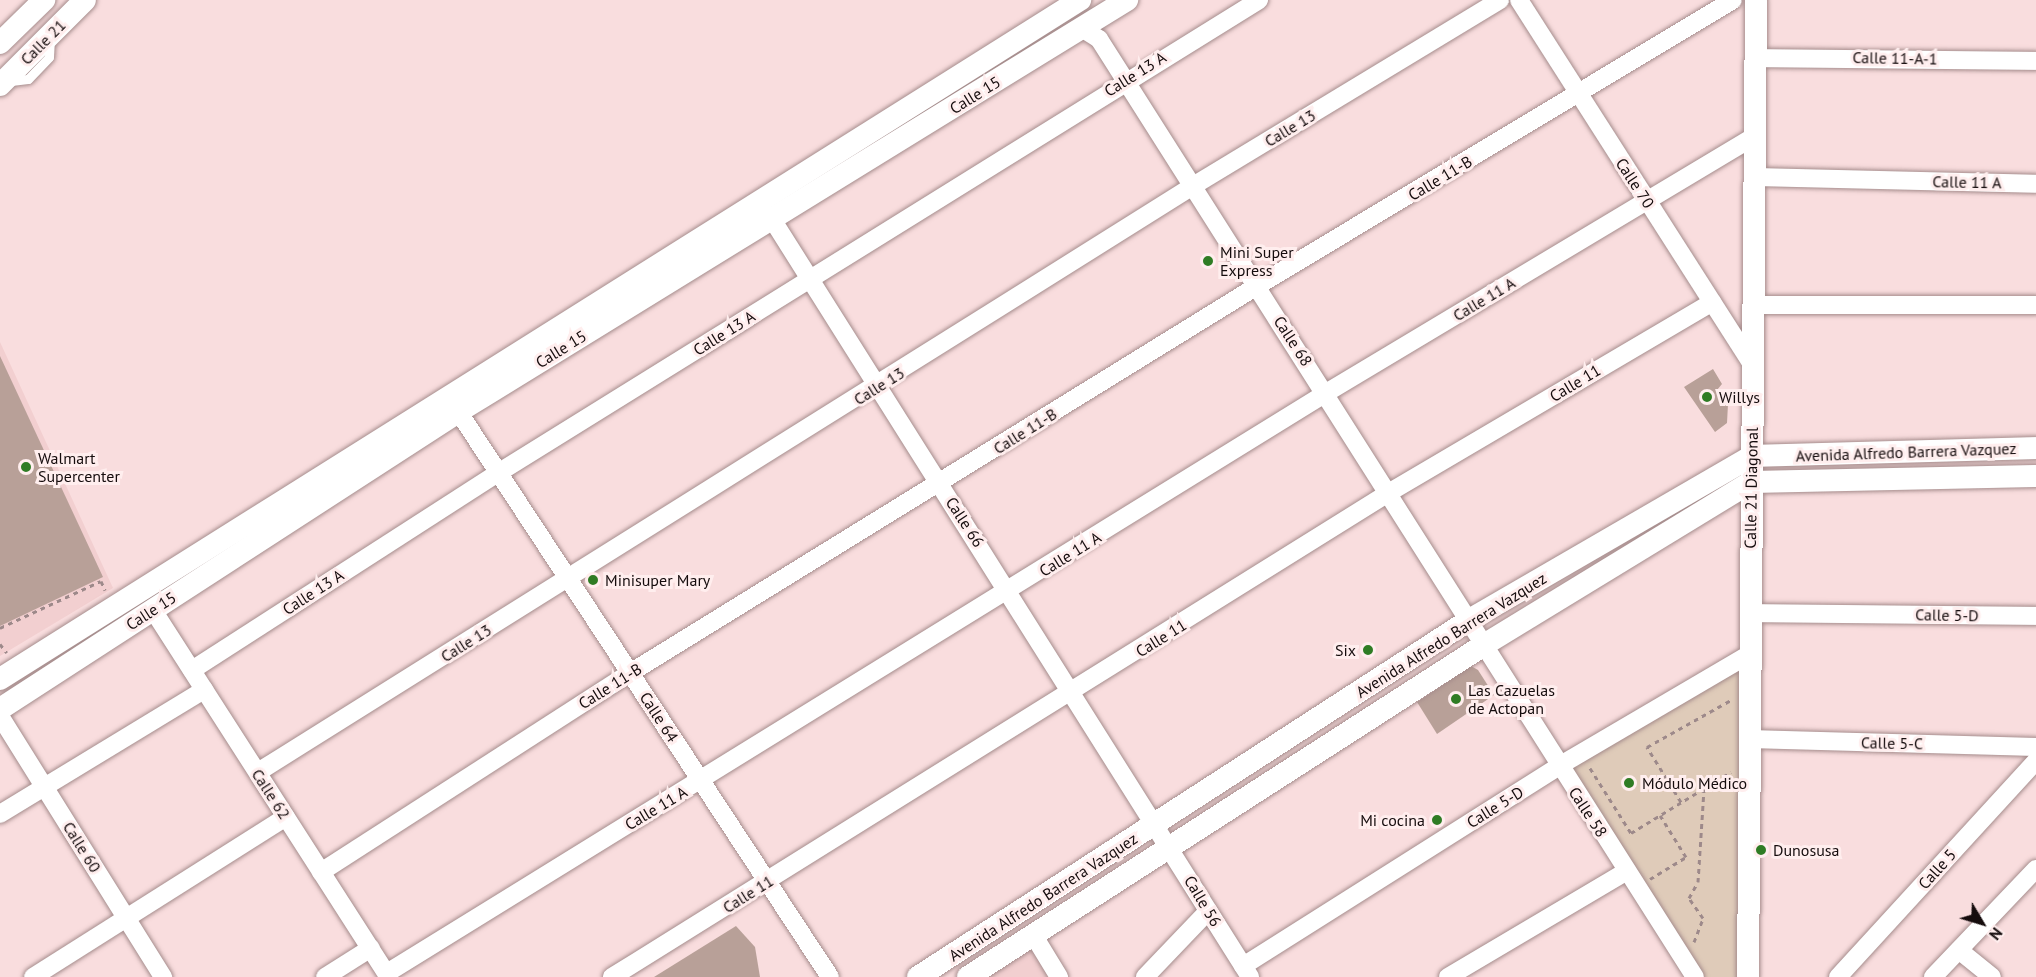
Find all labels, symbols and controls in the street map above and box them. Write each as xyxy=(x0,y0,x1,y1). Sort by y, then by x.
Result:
street label: Calle 21 xyxy=(16,15,70,69)
street label: Calle 13 A xyxy=(1100,47,1170,101)
street label: Calle 11-A-1 xyxy=(1852,48,1938,68)
street label: Calle 15 xyxy=(946,72,1004,118)
street label: Calle 13 xyxy=(1261,105,1319,151)
street label: Calle 11-B xyxy=(1405,151,1475,205)
street label: Calle 70 xyxy=(1612,154,1658,212)
street label: Calle 11 A xyxy=(1932,172,2002,192)
place label: Mini Super Express xyxy=(1220,242,1294,280)
marker: Mini Super Express xyxy=(1201,254,1215,268)
street label: Calle 11 A xyxy=(1449,273,1519,325)
street label: Calle 13 A xyxy=(689,306,759,360)
street label: Calle 68 xyxy=(1270,312,1316,370)
street label: Calle 15 xyxy=(532,326,590,372)
street label: Calle 11 xyxy=(1546,360,1604,406)
street label: Calle 13 xyxy=(850,363,908,409)
place label: Willys xyxy=(1719,387,1760,407)
marker: Willys xyxy=(1700,390,1714,404)
street label: Calle 11-B xyxy=(990,404,1060,458)
street label: Calle 21 Diagonal xyxy=(1740,427,1762,549)
street label: Avenida Alfredo Barrera Vazquez xyxy=(1795,439,2017,465)
place label: Walmart Supercenter xyxy=(38,448,120,486)
marker: Walmart Supercenter xyxy=(19,460,33,474)
street label: Calle 66 xyxy=(942,493,988,551)
street label: Calle 11 A xyxy=(1035,527,1105,581)
street label: Calle 13 A xyxy=(279,565,347,619)
street label: Avenida Alfredo Barrera Vazquez xyxy=(1352,568,1550,702)
place label: Minisuper Mary xyxy=(605,570,710,590)
marker: Minisuper Mary xyxy=(586,573,600,587)
street label: Calle 15 xyxy=(122,588,180,634)
street label: Calle 5-D xyxy=(1915,605,1979,625)
street label: Calle 11 xyxy=(1132,615,1190,661)
street label: Calle 13 xyxy=(437,620,495,666)
place label: Six xyxy=(1335,640,1356,660)
marker: Six xyxy=(1361,643,1375,657)
street label: Calle 11-B xyxy=(575,659,645,713)
place label: Las Cazuelas de Actopan xyxy=(1468,680,1555,718)
street label: Calle 64 xyxy=(636,688,682,746)
marker: Las Cazuelas de Actopan xyxy=(1449,692,1463,706)
street label: Calle 5-C xyxy=(1861,733,1923,753)
street label: Calle 62 xyxy=(248,765,294,823)
place label: Módulo Médico xyxy=(1642,773,1747,793)
marker: Módulo Médico xyxy=(1620,774,1638,792)
street label: Calle 11 A xyxy=(621,782,691,834)
street label: Calle 5-D xyxy=(1463,782,1527,832)
street label: Calle 58 xyxy=(1565,783,1611,841)
place label: Mi cocina xyxy=(1360,810,1425,830)
marker: Mi cocina xyxy=(1430,813,1444,827)
street label: Calle 60 xyxy=(59,818,105,876)
street label: Avenida Alfredo Barrera Vazquez xyxy=(945,829,1141,965)
place label: Dunosusa xyxy=(1773,840,1839,860)
marker: Dunosusa xyxy=(1754,843,1768,857)
street label: Calle 5 xyxy=(1914,845,1960,893)
street label: Calle 11 xyxy=(719,871,777,917)
street label: Calle 56 xyxy=(1180,872,1226,930)
north arrow xyxy=(1952,893,2012,953)
text: N xyxy=(1985,924,2007,944)

